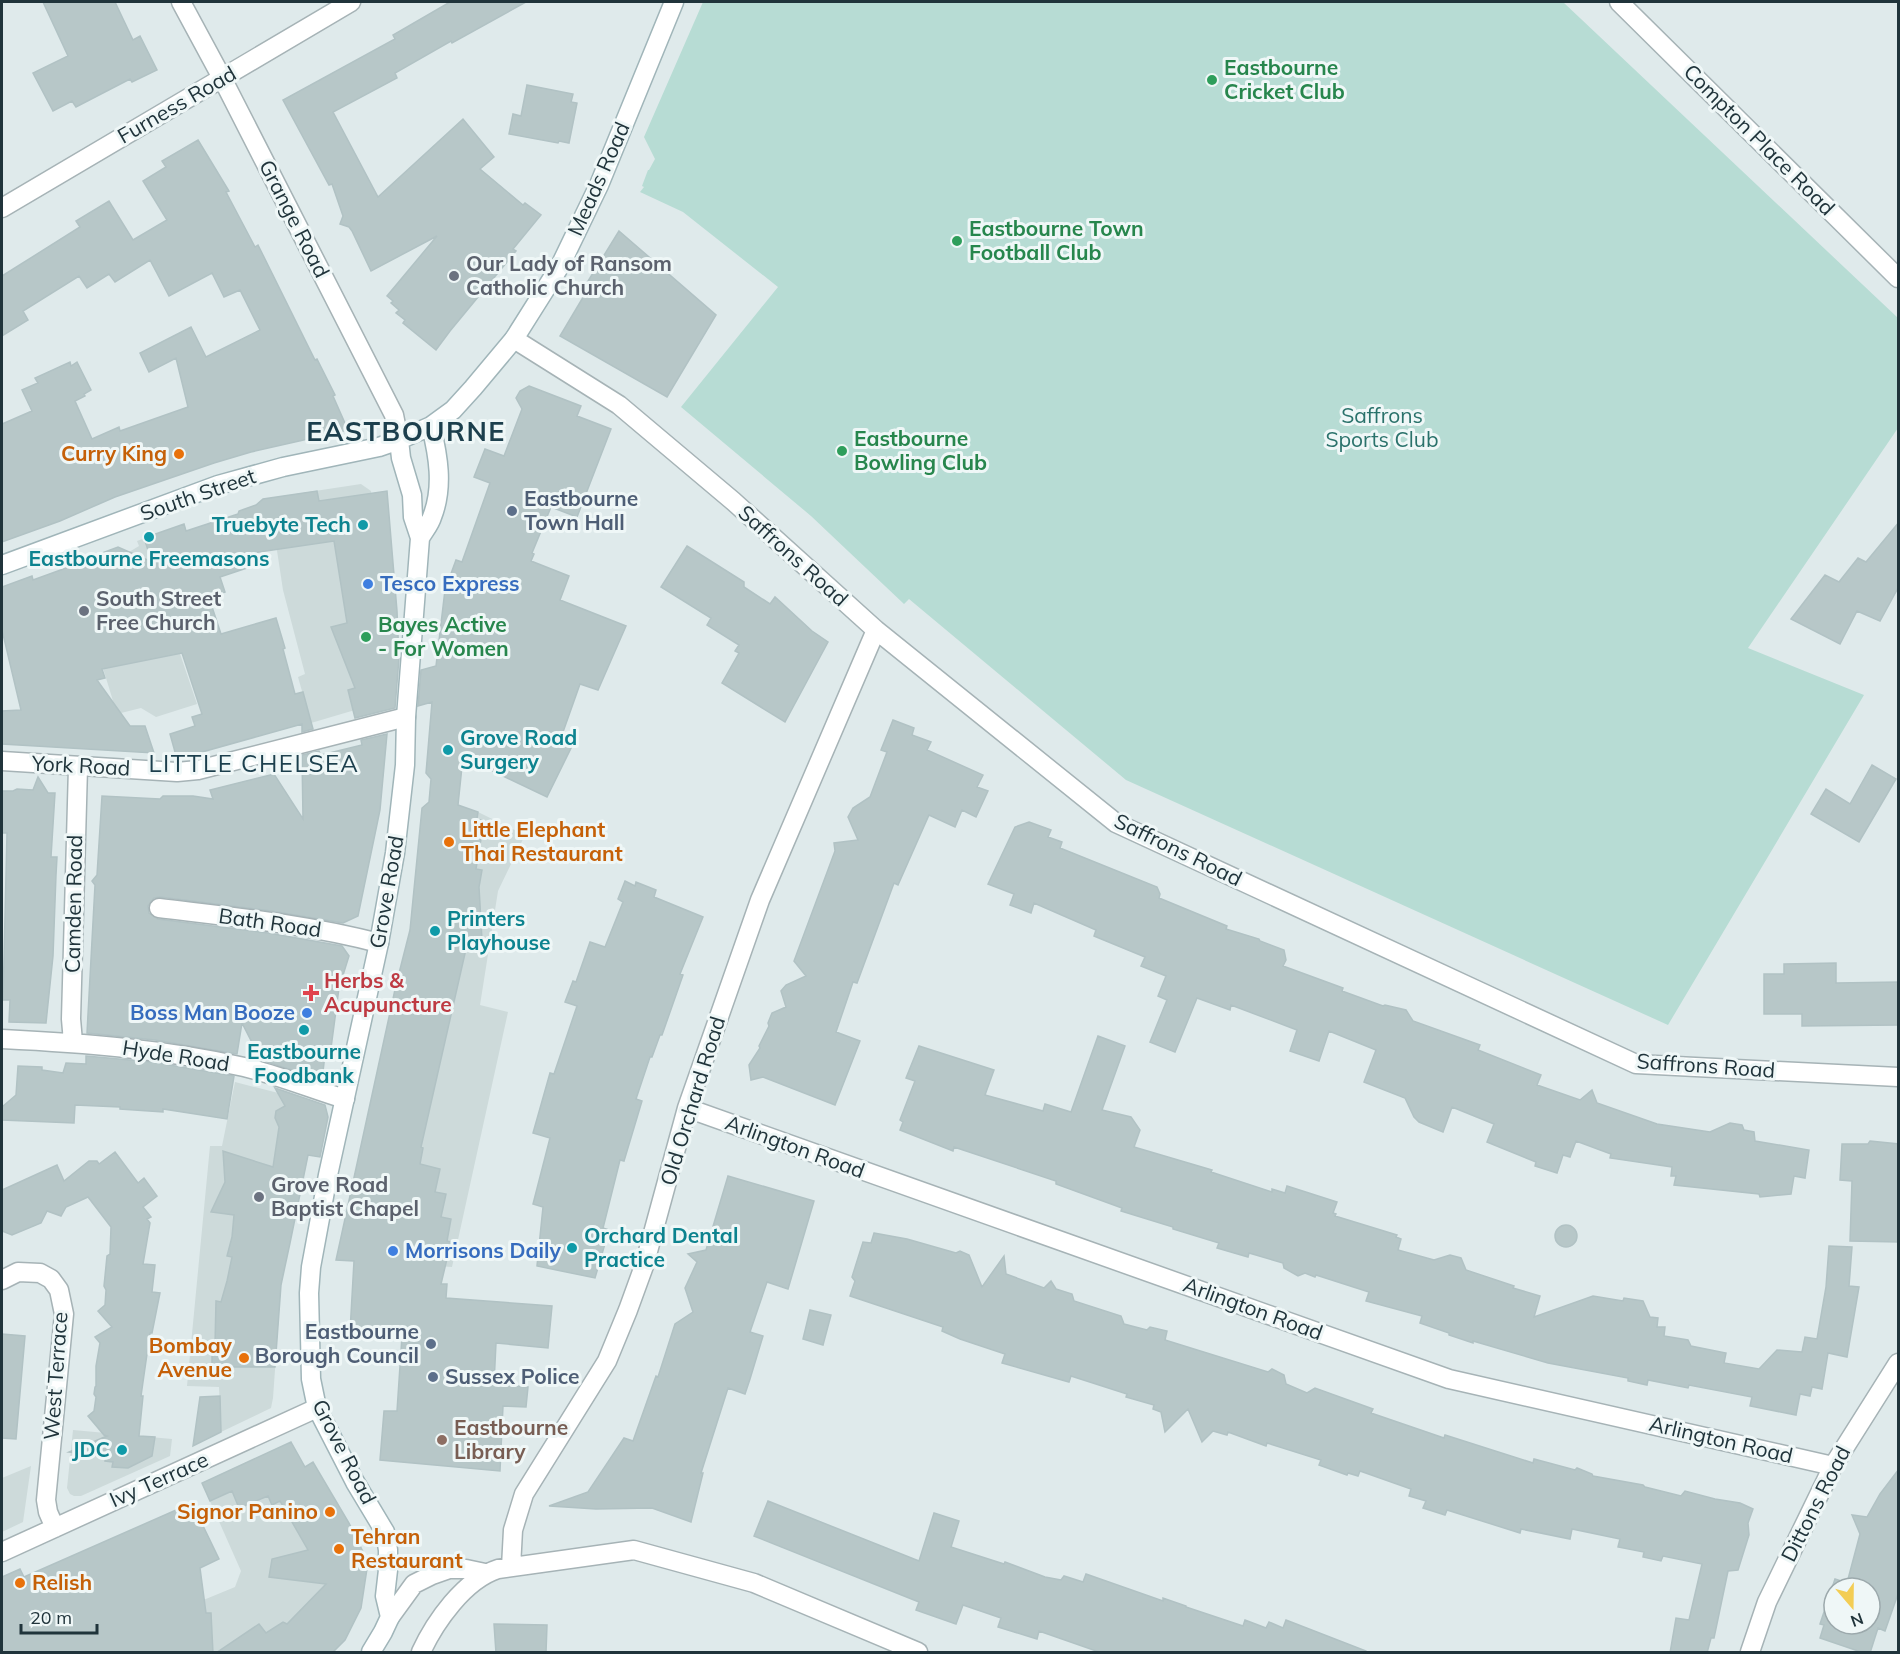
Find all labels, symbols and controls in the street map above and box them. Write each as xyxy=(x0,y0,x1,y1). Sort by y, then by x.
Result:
place label: Eastbourne Cricket Club xyxy=(1224,54,1345,104)
street label: Compton Place Road xyxy=(1679,58,1841,220)
street label: Furness Road xyxy=(112,60,241,149)
marker: Eastbourne Cricket Club xyxy=(1205,73,1219,87)
street label: Meads Road xyxy=(561,118,635,240)
street label: Grange Road xyxy=(254,155,336,282)
place label: Eastbourne Town Football Club xyxy=(969,215,1144,265)
marker: Eastbourne Town Football Club xyxy=(950,234,964,248)
place label: Our Lady of Ransom Catholic Church xyxy=(466,250,672,300)
marker: Our Lady of Ransom Catholic Church xyxy=(447,269,461,283)
park label: Saffrons Sports Club xyxy=(1325,402,1439,452)
district label: EASTBOURNE xyxy=(306,414,506,448)
place label: Eastbourne Bowling Club xyxy=(854,425,987,475)
place label: Curry King xyxy=(61,440,167,466)
marker: Eastbourne Bowling Club xyxy=(835,444,849,458)
marker: Curry King xyxy=(172,447,186,461)
street label: South Street xyxy=(137,462,259,526)
place label: Eastbourne Town Hall xyxy=(524,485,638,535)
street label: Saffrons Road xyxy=(733,499,854,611)
marker: Eastbourne Town Hall xyxy=(505,504,519,518)
place label: Truebyte Tech xyxy=(212,511,351,537)
marker: Truebyte Tech xyxy=(356,518,370,532)
marker: Eastbourne Freemasons xyxy=(142,530,156,544)
place label: Eastbourne Freemasons xyxy=(29,545,269,571)
place label: Tesco Express xyxy=(380,570,520,596)
marker: Tesco Express xyxy=(361,577,375,591)
place label: South Street Free Church xyxy=(96,585,221,635)
marker: South Street Free Church xyxy=(77,604,91,618)
place label: Bayes Active - For Women xyxy=(378,611,509,661)
marker: Bayes Active - For Women xyxy=(359,630,373,644)
place label: Grove Road Surgery xyxy=(460,724,577,774)
marker: Grove Road Surgery xyxy=(441,743,455,757)
district label: LITTLE CHELSEA xyxy=(149,748,359,778)
street label: York Road xyxy=(30,749,131,781)
street label: Saffrons Road xyxy=(1110,807,1246,891)
place label: Little Elephant Thai Restaurant xyxy=(461,816,623,866)
street label: Grove Road xyxy=(363,833,409,950)
street label: Camden Road xyxy=(59,835,87,973)
marker: Little Elephant Thai Restaurant xyxy=(442,835,456,849)
street label: Bath Road xyxy=(217,902,323,942)
place label: Printers Playhouse xyxy=(447,905,550,955)
marker: Printers Playhouse xyxy=(428,924,442,938)
place label: Herbs & Acupuncture xyxy=(324,967,452,1017)
marker: Herbs & Acupuncture xyxy=(302,984,320,1002)
place label: Boss Man Booze xyxy=(130,999,295,1025)
marker: Boss Man Booze xyxy=(300,1006,314,1020)
street label: Old Orchard Road xyxy=(654,1013,730,1188)
marker: Eastbourne Foodbank xyxy=(297,1023,311,1037)
street label: Hyde Road xyxy=(121,1034,232,1076)
place label: Eastbourne Foodbank xyxy=(247,1038,361,1088)
street label: Saffrons Road xyxy=(1636,1047,1776,1083)
street label: Arlington Road xyxy=(722,1109,869,1183)
place label: Grove Road Baptist Chapel xyxy=(271,1171,419,1221)
marker: Grove Road Baptist Chapel xyxy=(252,1190,266,1204)
place label: Orchard Dental Practice xyxy=(584,1222,738,1272)
place label: Morrisons Daily xyxy=(405,1237,562,1263)
marker: Orchard Dental Practice xyxy=(565,1241,579,1255)
marker: Morrisons Daily xyxy=(386,1244,400,1258)
street label: Arlington Road xyxy=(1180,1271,1327,1345)
street label: West Terrace xyxy=(38,1311,72,1441)
place label: Eastbourne Borough Council xyxy=(255,1318,419,1368)
place label: Bombay Avenue xyxy=(149,1332,233,1382)
marker: Eastbourne Borough Council xyxy=(424,1337,438,1351)
marker: Bombay Avenue xyxy=(237,1351,251,1365)
place label: Sussex Police xyxy=(445,1363,580,1389)
marker: Sussex Police xyxy=(426,1370,440,1384)
street label: Grove Road xyxy=(307,1395,382,1508)
street label: Arlington Road xyxy=(1647,1410,1796,1468)
place label: Eastbourne Library xyxy=(454,1414,568,1464)
marker: Eastbourne Library xyxy=(435,1433,449,1447)
place label: JDC xyxy=(72,1436,110,1462)
street label: Dittons Road xyxy=(1775,1441,1855,1566)
marker: JDC xyxy=(115,1443,129,1457)
street label: Ivy Terrace xyxy=(105,1446,212,1512)
place label: Signor Panino xyxy=(177,1498,318,1524)
marker: Signor Panino xyxy=(323,1505,337,1519)
place label: Tehran Restaurant xyxy=(351,1523,463,1573)
marker: Tehran Restaurant xyxy=(332,1542,346,1556)
place label: Relish xyxy=(32,1569,92,1595)
marker: Relish xyxy=(13,1576,27,1590)
north arrow xyxy=(1822,1576,1882,1636)
scale bar xyxy=(21,1597,98,1635)
text: 20 m xyxy=(30,1606,72,1629)
text: N xyxy=(1848,1609,1866,1632)

